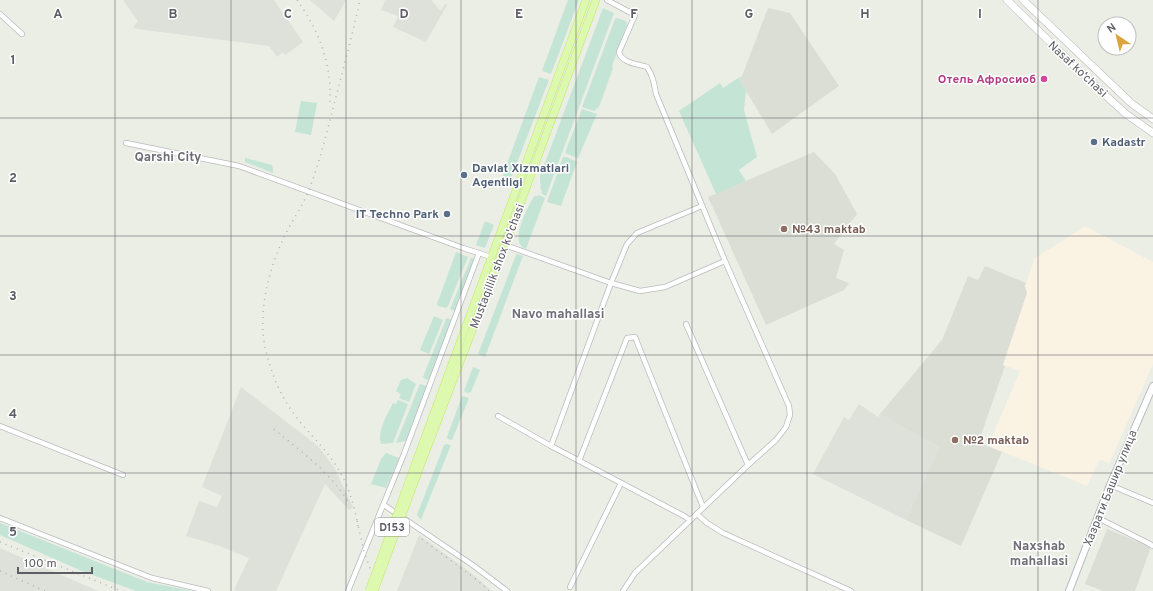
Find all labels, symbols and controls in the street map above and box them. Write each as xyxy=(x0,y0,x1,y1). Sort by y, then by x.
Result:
text: A xyxy=(53,7,63,23)
text: B xyxy=(169,7,178,23)
text: C xyxy=(284,7,292,23)
text: D xyxy=(399,7,409,23)
text: E xyxy=(515,7,523,23)
text: F xyxy=(630,7,638,23)
text: G xyxy=(745,7,754,23)
text: H xyxy=(860,7,870,23)
text: I xyxy=(978,7,982,23)
north arrow xyxy=(1097,16,1137,56)
text: N xyxy=(1105,21,1119,37)
street label: Nasaf ko‘chasi xyxy=(1044,38,1110,101)
text: 1 xyxy=(10,53,16,69)
place label: Отель Афросиоб xyxy=(938,72,1036,88)
marker: Отель Афросиоб xyxy=(1039,74,1049,84)
place label: Kadastr xyxy=(1102,135,1145,151)
marker: Kadastr xyxy=(1089,137,1099,147)
district label: Qarshi City xyxy=(134,150,202,166)
place label: Davlat Xizmatlari Agentligi xyxy=(472,161,569,191)
marker: Davlat Xizmatlari Agentligi xyxy=(459,170,469,180)
text: 2 xyxy=(9,171,17,187)
street label: Mustaqillik shox ko'chasi xyxy=(467,202,529,331)
place label: IT Techno Park xyxy=(356,207,439,223)
marker: IT Techno Park xyxy=(442,209,452,219)
place label: №43 maktab xyxy=(792,222,866,238)
marker: №43 maktab xyxy=(779,224,789,234)
text: 3 xyxy=(9,289,17,305)
district label: Navo mahallasi xyxy=(512,307,604,323)
text: 4 xyxy=(9,407,17,423)
street label: Хазрати Башир улица xyxy=(1080,428,1142,549)
place label: №2 maktab xyxy=(963,433,1029,449)
marker: №2 maktab xyxy=(950,435,960,445)
road number: D153 xyxy=(375,518,409,536)
text: 5 xyxy=(9,525,17,541)
district label: Naxshab mahallasi xyxy=(1010,539,1068,570)
scale bar xyxy=(18,549,92,575)
text: 100 m xyxy=(24,556,57,572)

